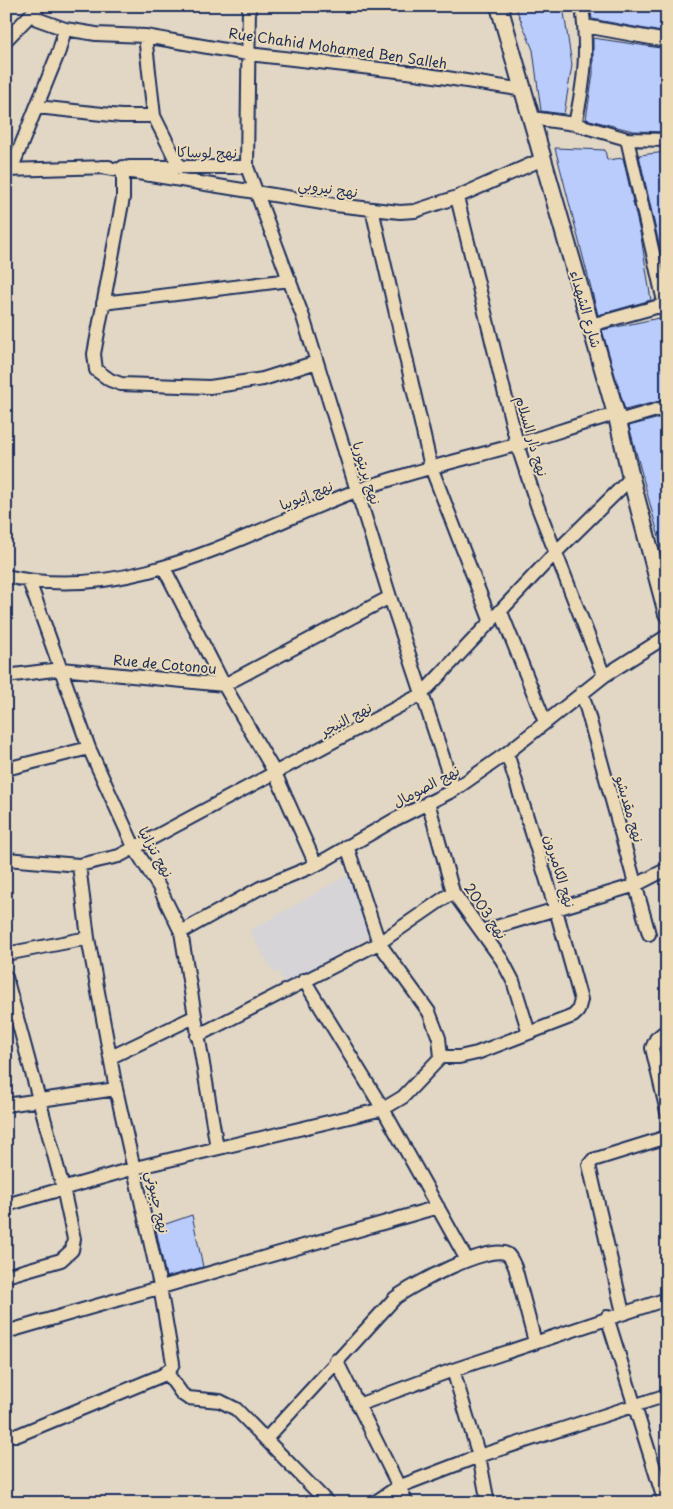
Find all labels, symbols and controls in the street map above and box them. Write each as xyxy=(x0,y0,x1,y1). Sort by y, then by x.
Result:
street label: Rue Chahid Mohamed Ben Salleh xyxy=(227,22,449,74)
street label: نهج لوساكا xyxy=(177,141,237,163)
street label: نهج نيروبي xyxy=(296,173,359,206)
street label: شارع الشهداء xyxy=(565,268,607,350)
street label: نهج دار السلام xyxy=(510,393,554,479)
street label: نهج بريتوريا xyxy=(347,439,387,507)
street label: نهج إثيوبيا xyxy=(276,475,336,515)
street label: Rue de Cotonou xyxy=(112,649,218,679)
street label: نهج النيجر xyxy=(316,697,375,742)
street label: نهج الصومال xyxy=(389,760,463,812)
street label: نهج مقديشو xyxy=(610,772,650,845)
street label: نهج تنزانيا xyxy=(133,823,179,881)
street label: نهج الكاميرون xyxy=(539,832,581,910)
street label: نهج 2003 xyxy=(459,879,513,943)
street label: نهج جيبوتي xyxy=(138,1169,175,1236)

